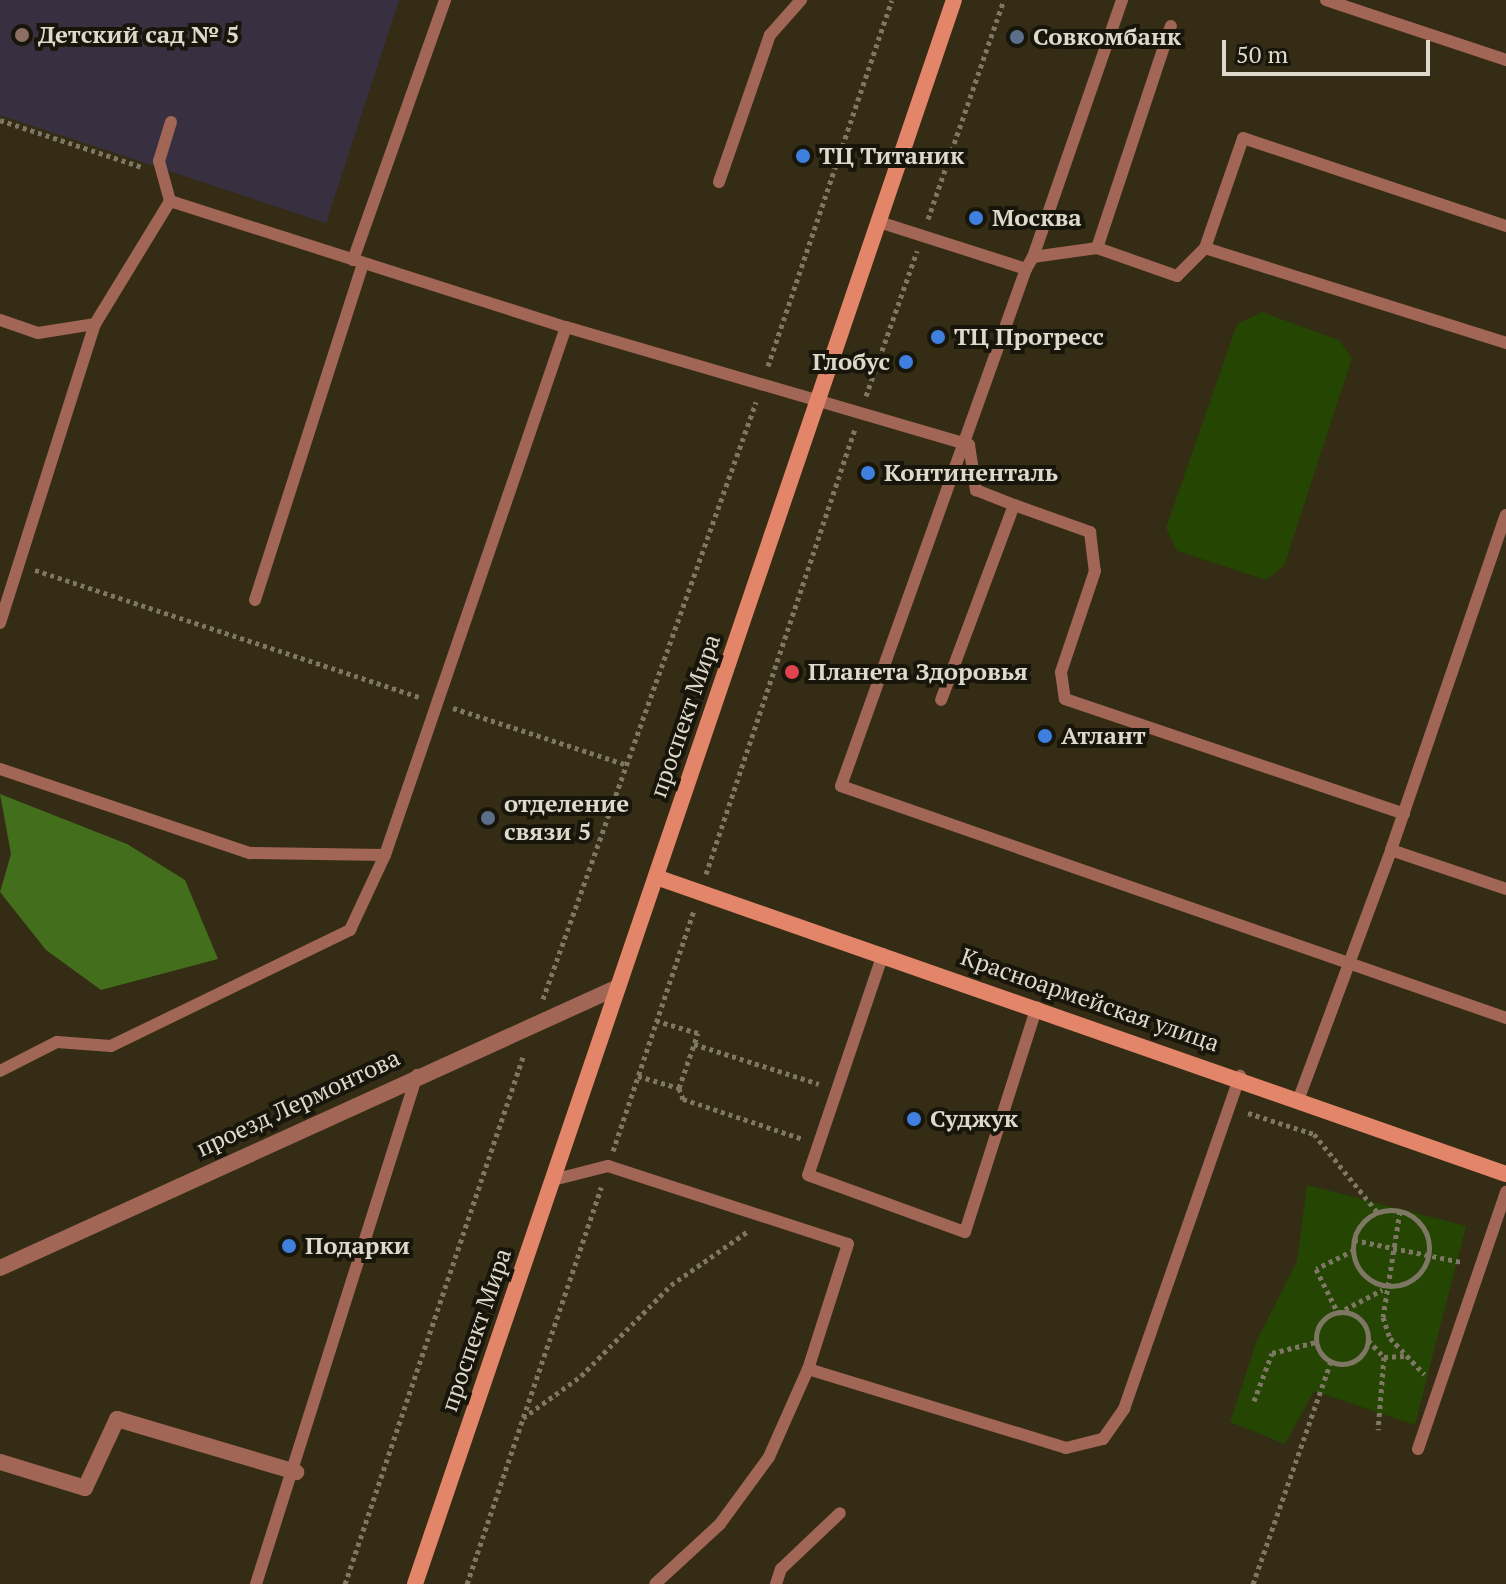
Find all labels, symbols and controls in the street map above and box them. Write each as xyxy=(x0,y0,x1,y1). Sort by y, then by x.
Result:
place label: Детский сад № 5 xyxy=(38,21,239,49)
place label: Совкомбанк xyxy=(1033,23,1181,51)
scale bar xyxy=(1226,24,1434,74)
marker: Детский сад № 5 xyxy=(13,26,31,44)
marker: Совкомбанк xyxy=(1008,28,1026,46)
text: 50 m xyxy=(1236,38,1288,70)
place label: ТЦ Титаник xyxy=(819,142,964,170)
marker: ТЦ Титаник xyxy=(794,147,812,165)
place label: Москва xyxy=(992,204,1082,232)
marker: Москва xyxy=(967,209,985,227)
place label: ТЦ Прогресс xyxy=(954,323,1104,351)
marker: ТЦ Прогресс xyxy=(929,328,947,346)
place label: Глобус xyxy=(812,348,890,376)
marker: Глобус xyxy=(897,353,915,371)
place label: Континенталь xyxy=(884,459,1058,487)
marker: Континенталь xyxy=(859,464,877,482)
street label: проспект Мира xyxy=(644,630,726,802)
place label: Планета Здоровья xyxy=(808,658,1028,686)
marker: Планета Здоровья xyxy=(783,663,801,681)
place label: Атлант xyxy=(1061,722,1146,750)
marker: Атлант xyxy=(1036,727,1054,745)
place label: отделение связи 5 xyxy=(504,790,629,846)
marker: отделение связи 5 xyxy=(479,809,497,827)
street label: Красноармейская улица xyxy=(957,942,1223,1058)
street label: проезд Лермонтова xyxy=(192,1043,404,1163)
place label: Суджук xyxy=(930,1105,1018,1133)
marker: Суджук xyxy=(905,1110,923,1128)
place label: Подарки xyxy=(305,1232,410,1260)
marker: Подарки xyxy=(280,1237,298,1255)
street label: проспект Мира xyxy=(435,1244,517,1416)

